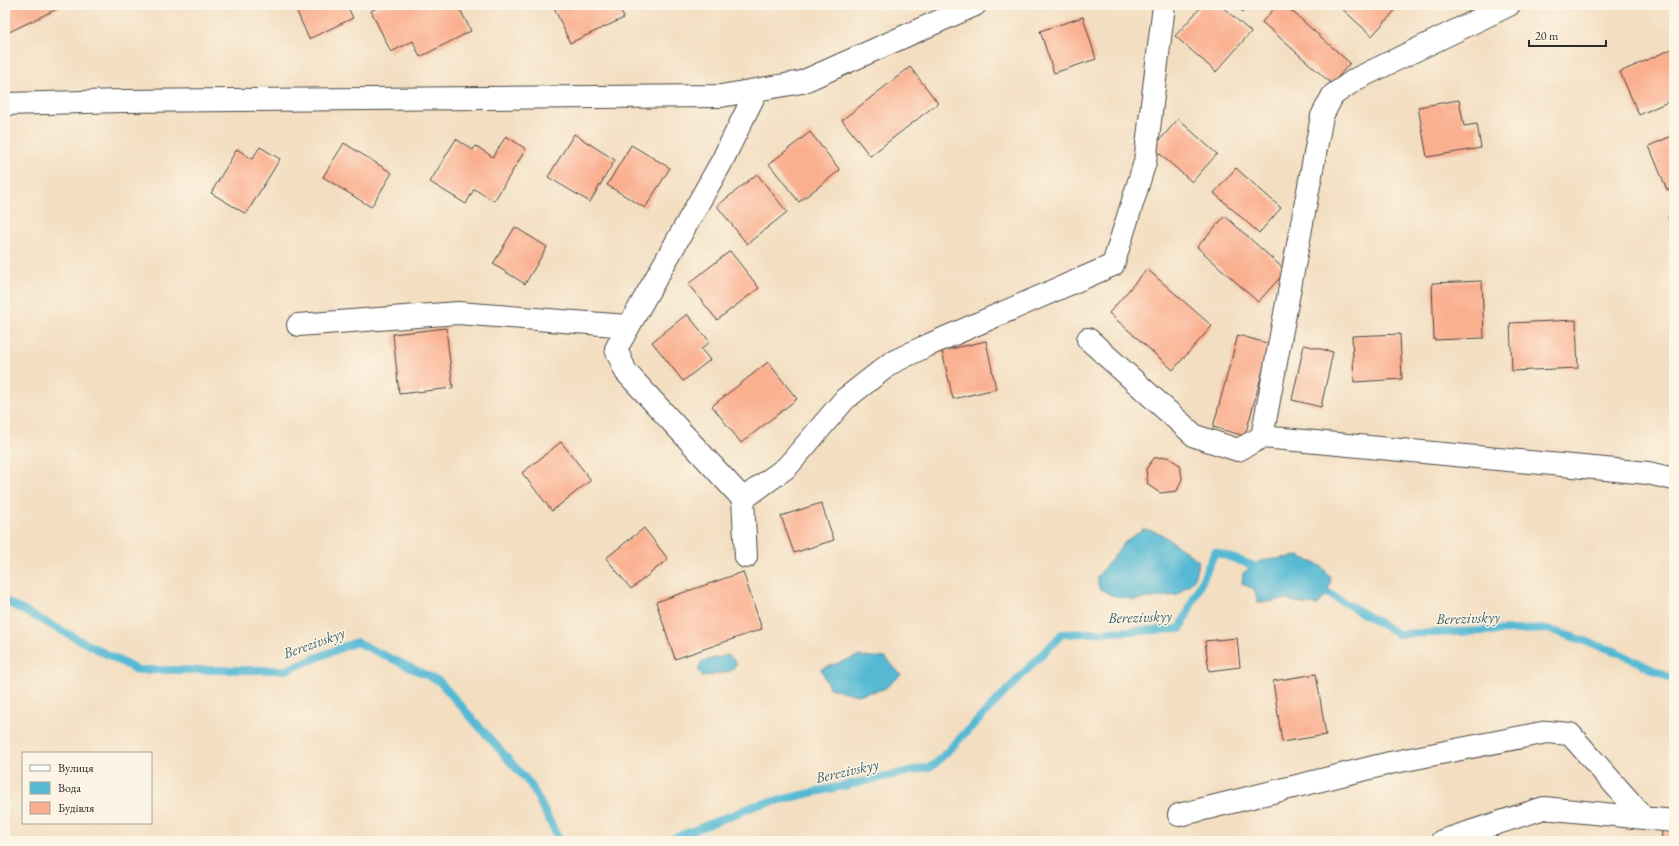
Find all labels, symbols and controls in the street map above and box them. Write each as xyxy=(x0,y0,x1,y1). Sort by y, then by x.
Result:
scale bar xyxy=(1529,22,1606,48)
text: 20 m xyxy=(1535,28,1559,44)
water label: Berezivskyy xyxy=(1107,606,1172,627)
water label: Berezivskyy xyxy=(1435,607,1500,628)
water label: Berezivskyy xyxy=(280,623,347,663)
legend xyxy=(22,752,152,824)
water label: Berezivskyy xyxy=(813,754,880,787)
text: Вулиця xyxy=(58,760,94,776)
text: Вода xyxy=(58,780,81,796)
text: Будівля xyxy=(58,800,95,816)

